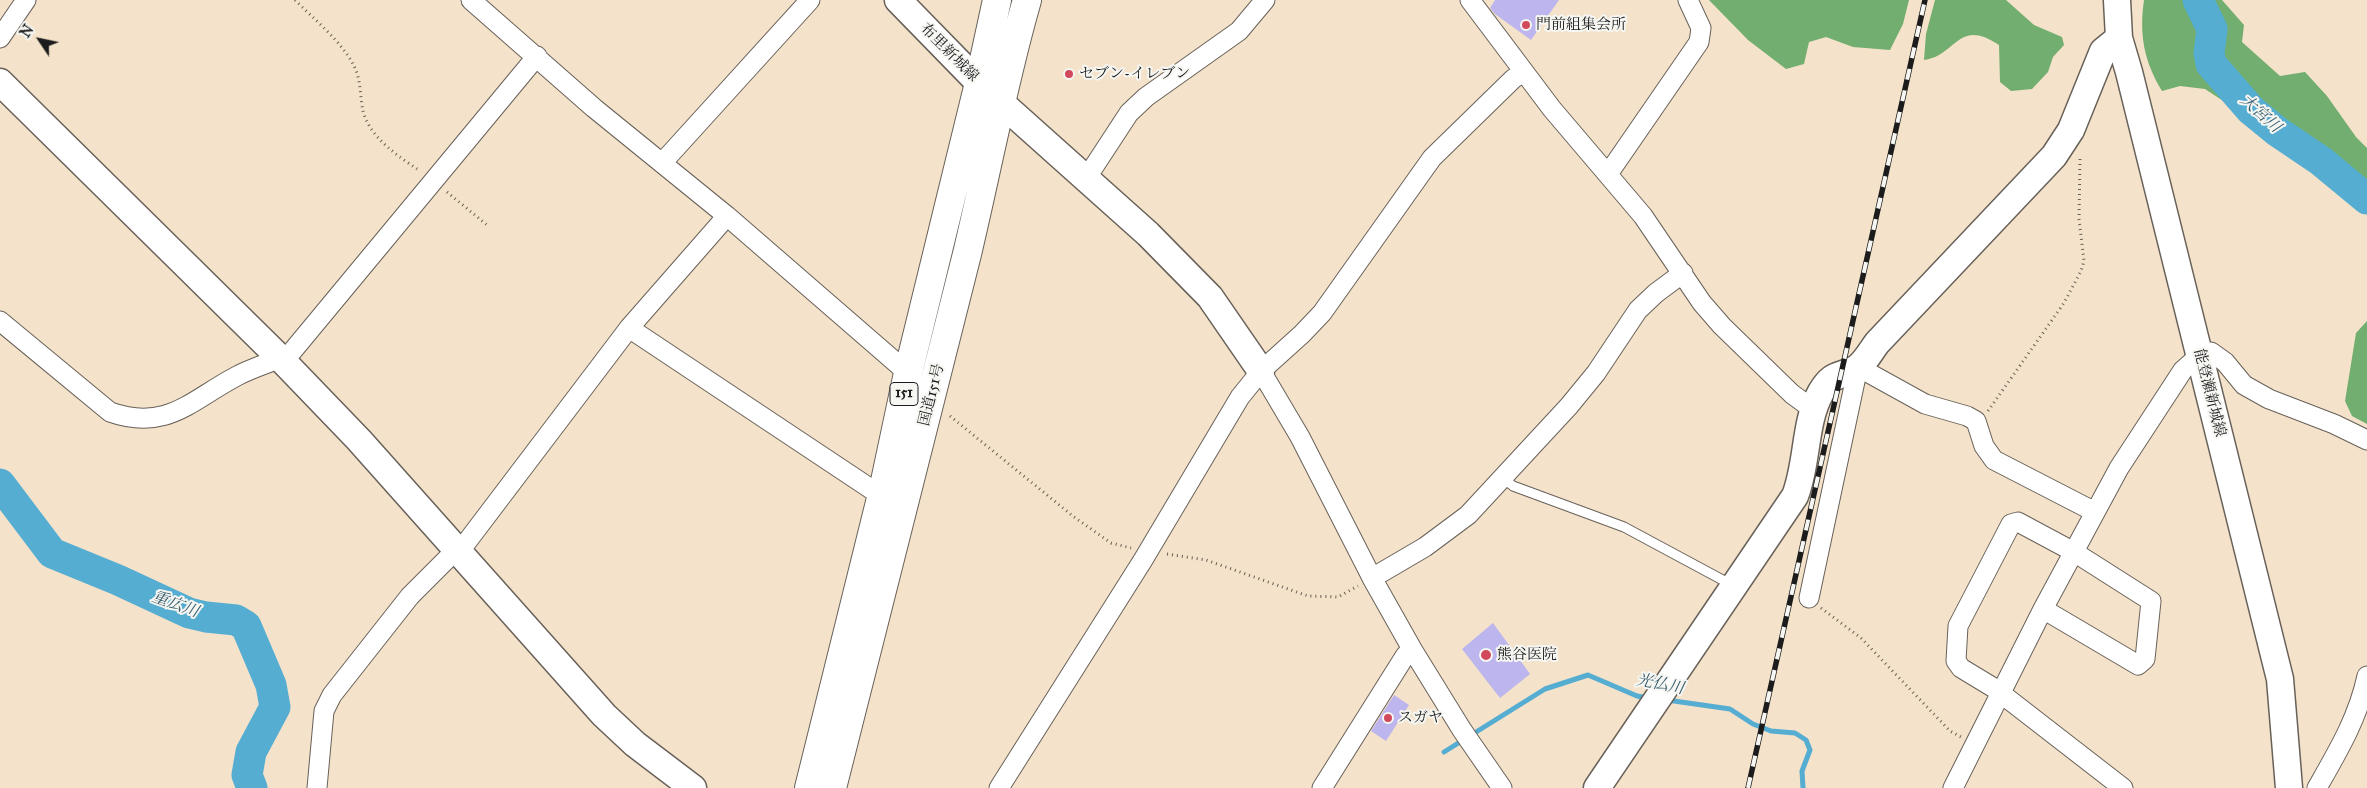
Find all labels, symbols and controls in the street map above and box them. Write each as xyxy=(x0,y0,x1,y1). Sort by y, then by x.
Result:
north arrow xyxy=(15,15,65,65)
place label: 門前組集会所 xyxy=(1536,16,1626,34)
marker: 門前組集会所 xyxy=(1520,19,1532,31)
street label: 布里新城線 xyxy=(916,20,982,86)
text: N xyxy=(17,22,38,41)
place label: セブン-イレブン xyxy=(1079,65,1190,83)
marker: セブン-イレブン xyxy=(1063,68,1075,80)
water label: 大宮川 xyxy=(2236,91,2284,137)
street label: 能登瀬新城線 xyxy=(2189,347,2229,439)
street label: 国道151号 xyxy=(916,362,948,428)
road number: 151 xyxy=(890,382,918,406)
water label: 重広川 xyxy=(149,588,201,622)
place label: 熊谷医院 xyxy=(1497,646,1557,664)
marker: 熊谷医院 xyxy=(1479,648,1493,662)
water label: 光仏川 xyxy=(1635,671,1685,699)
place label: スガヤ xyxy=(1398,709,1443,727)
marker: スガヤ xyxy=(1382,712,1394,724)

